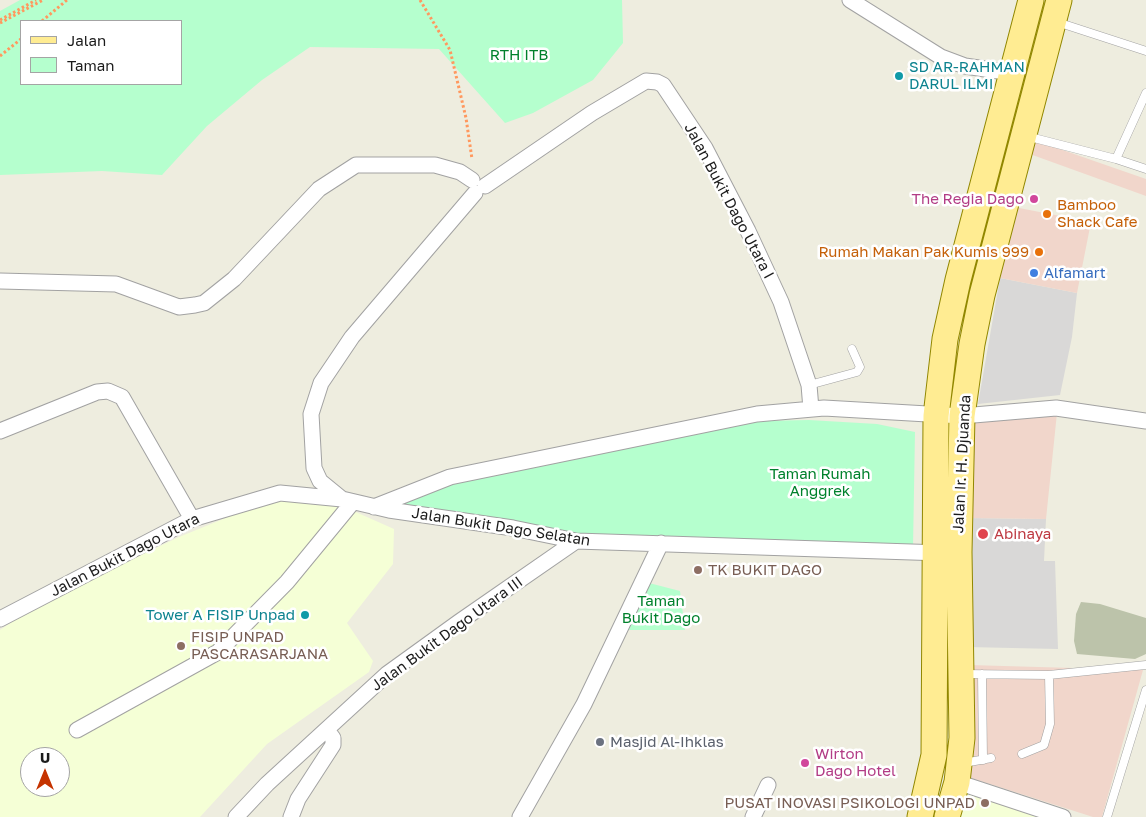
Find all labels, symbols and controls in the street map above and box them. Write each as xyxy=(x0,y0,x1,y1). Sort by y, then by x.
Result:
legend xyxy=(20,20,182,85)
text: Jalan xyxy=(67,31,106,49)
park label: RTH ITB xyxy=(490,46,548,64)
text: Taman xyxy=(67,56,114,74)
place label: SD AR-RAHMAN DARUL ILMI xyxy=(909,58,1025,93)
marker: SD AR-RAHMAN DARUL ILMI xyxy=(893,70,905,82)
street label: Jalan Bukit Dago Utara I xyxy=(680,120,778,282)
place label: The Regia Dago xyxy=(912,190,1024,208)
marker: The Regia Dago xyxy=(1028,193,1040,205)
place label: Bamboo Shack Cafe xyxy=(1057,196,1137,231)
marker: Bamboo Shack Cafe xyxy=(1041,208,1053,220)
place label: Rumah Makan Pak Kumis 999 xyxy=(818,243,1029,261)
marker: Rumah Makan Pak Kumis 999 xyxy=(1033,246,1045,258)
place label: Alfamart xyxy=(1044,264,1106,282)
marker: Alfamart xyxy=(1028,267,1040,279)
street label: Jalan Ir. H. Djuanda xyxy=(949,394,975,534)
park label: Taman Rumah Anggrek xyxy=(769,465,871,500)
street label: Jalan Bukit Dago Selatan xyxy=(410,504,592,550)
street label: Jalan Bukit Dago Utara xyxy=(47,510,203,600)
place label: Abinaya xyxy=(994,525,1051,543)
marker: Abinaya xyxy=(976,527,990,541)
place label: TK BUKIT DAGO xyxy=(708,561,822,579)
marker: TK BUKIT DAGO xyxy=(692,564,704,576)
street label: Jalan Bukit Dago Utara III xyxy=(368,573,526,695)
park label: Taman Bukit Dago xyxy=(622,592,700,627)
place label: Tower A FISIP Unpad xyxy=(145,606,295,624)
marker: Tower A FISIP Unpad xyxy=(299,609,311,621)
place label: FISIP UNPAD PASCARASARJANA xyxy=(191,628,328,663)
marker: FISIP UNPAD PASCARASARJANA xyxy=(175,640,187,652)
place label: Masjid Al-Ihklas xyxy=(610,733,724,751)
marker: Masjid Al-Ihklas xyxy=(594,736,606,748)
place label: Wirton Dago Hotel xyxy=(815,745,896,780)
north arrow xyxy=(20,747,70,797)
text: U xyxy=(40,749,50,766)
marker: Wirton Dago Hotel xyxy=(799,757,811,769)
place label: PUSAT INOVASI PSIKOLOGI UNPAD xyxy=(724,794,975,812)
marker: PUSAT INOVASI PSIKOLOGI UNPAD xyxy=(979,797,991,809)

